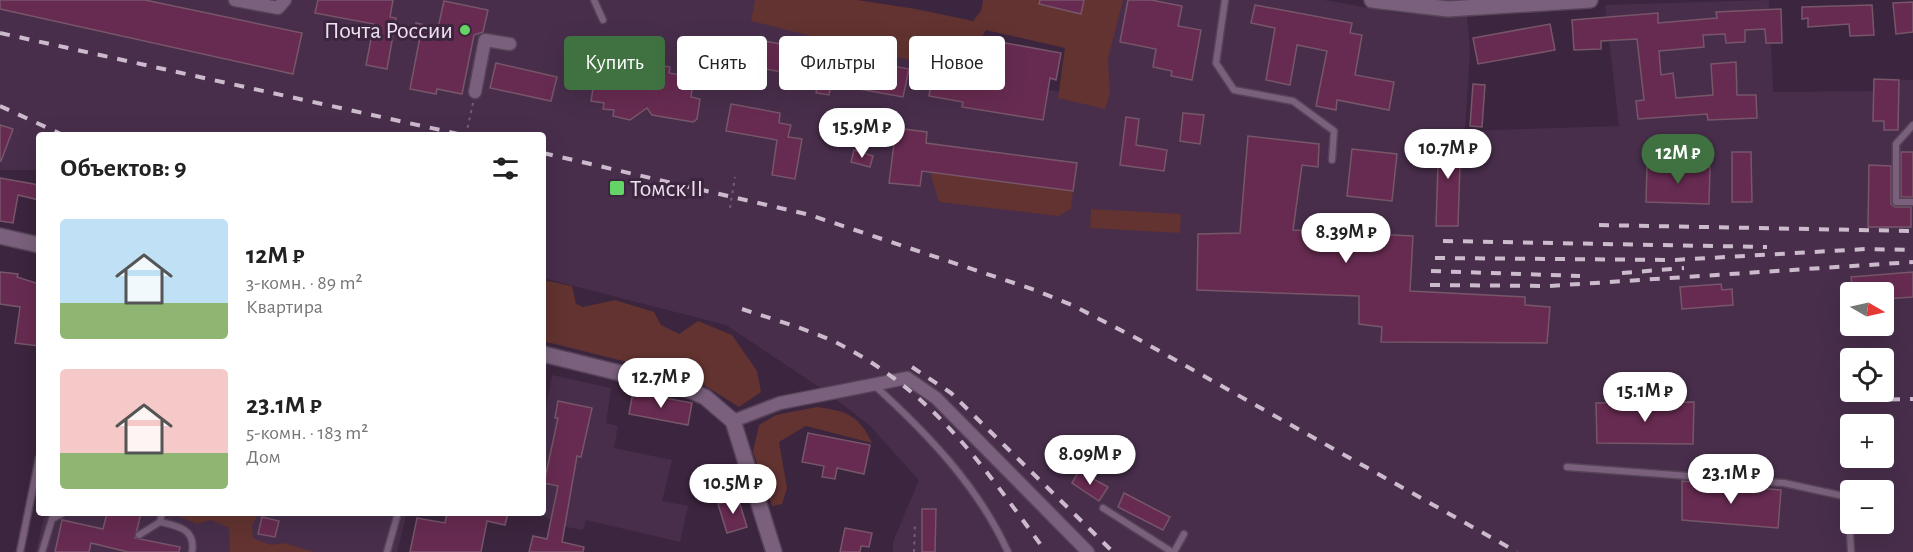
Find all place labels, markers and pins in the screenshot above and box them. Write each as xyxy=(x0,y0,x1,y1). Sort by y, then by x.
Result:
place label: Почта России xyxy=(324,19,453,43)
marker: Почта России xyxy=(458,23,472,37)
pin: 15.9M ₽ xyxy=(807,108,917,159)
pin: 10.7M ₽ xyxy=(1393,129,1503,180)
pin: 12M ₽ xyxy=(1636,134,1720,185)
place label: Томск II xyxy=(630,177,703,201)
marker: Томск II xyxy=(608,179,626,197)
pin: 8.39M ₽ xyxy=(1291,213,1401,264)
pin: 12.7M ₽ xyxy=(606,358,716,409)
pin: 15.1M ₽ xyxy=(1590,372,1700,423)
pin: 8.09M ₽ xyxy=(1035,435,1145,486)
pin: 23.1M ₽ xyxy=(1676,454,1786,505)
pin: 10.5M ₽ xyxy=(678,464,788,515)

